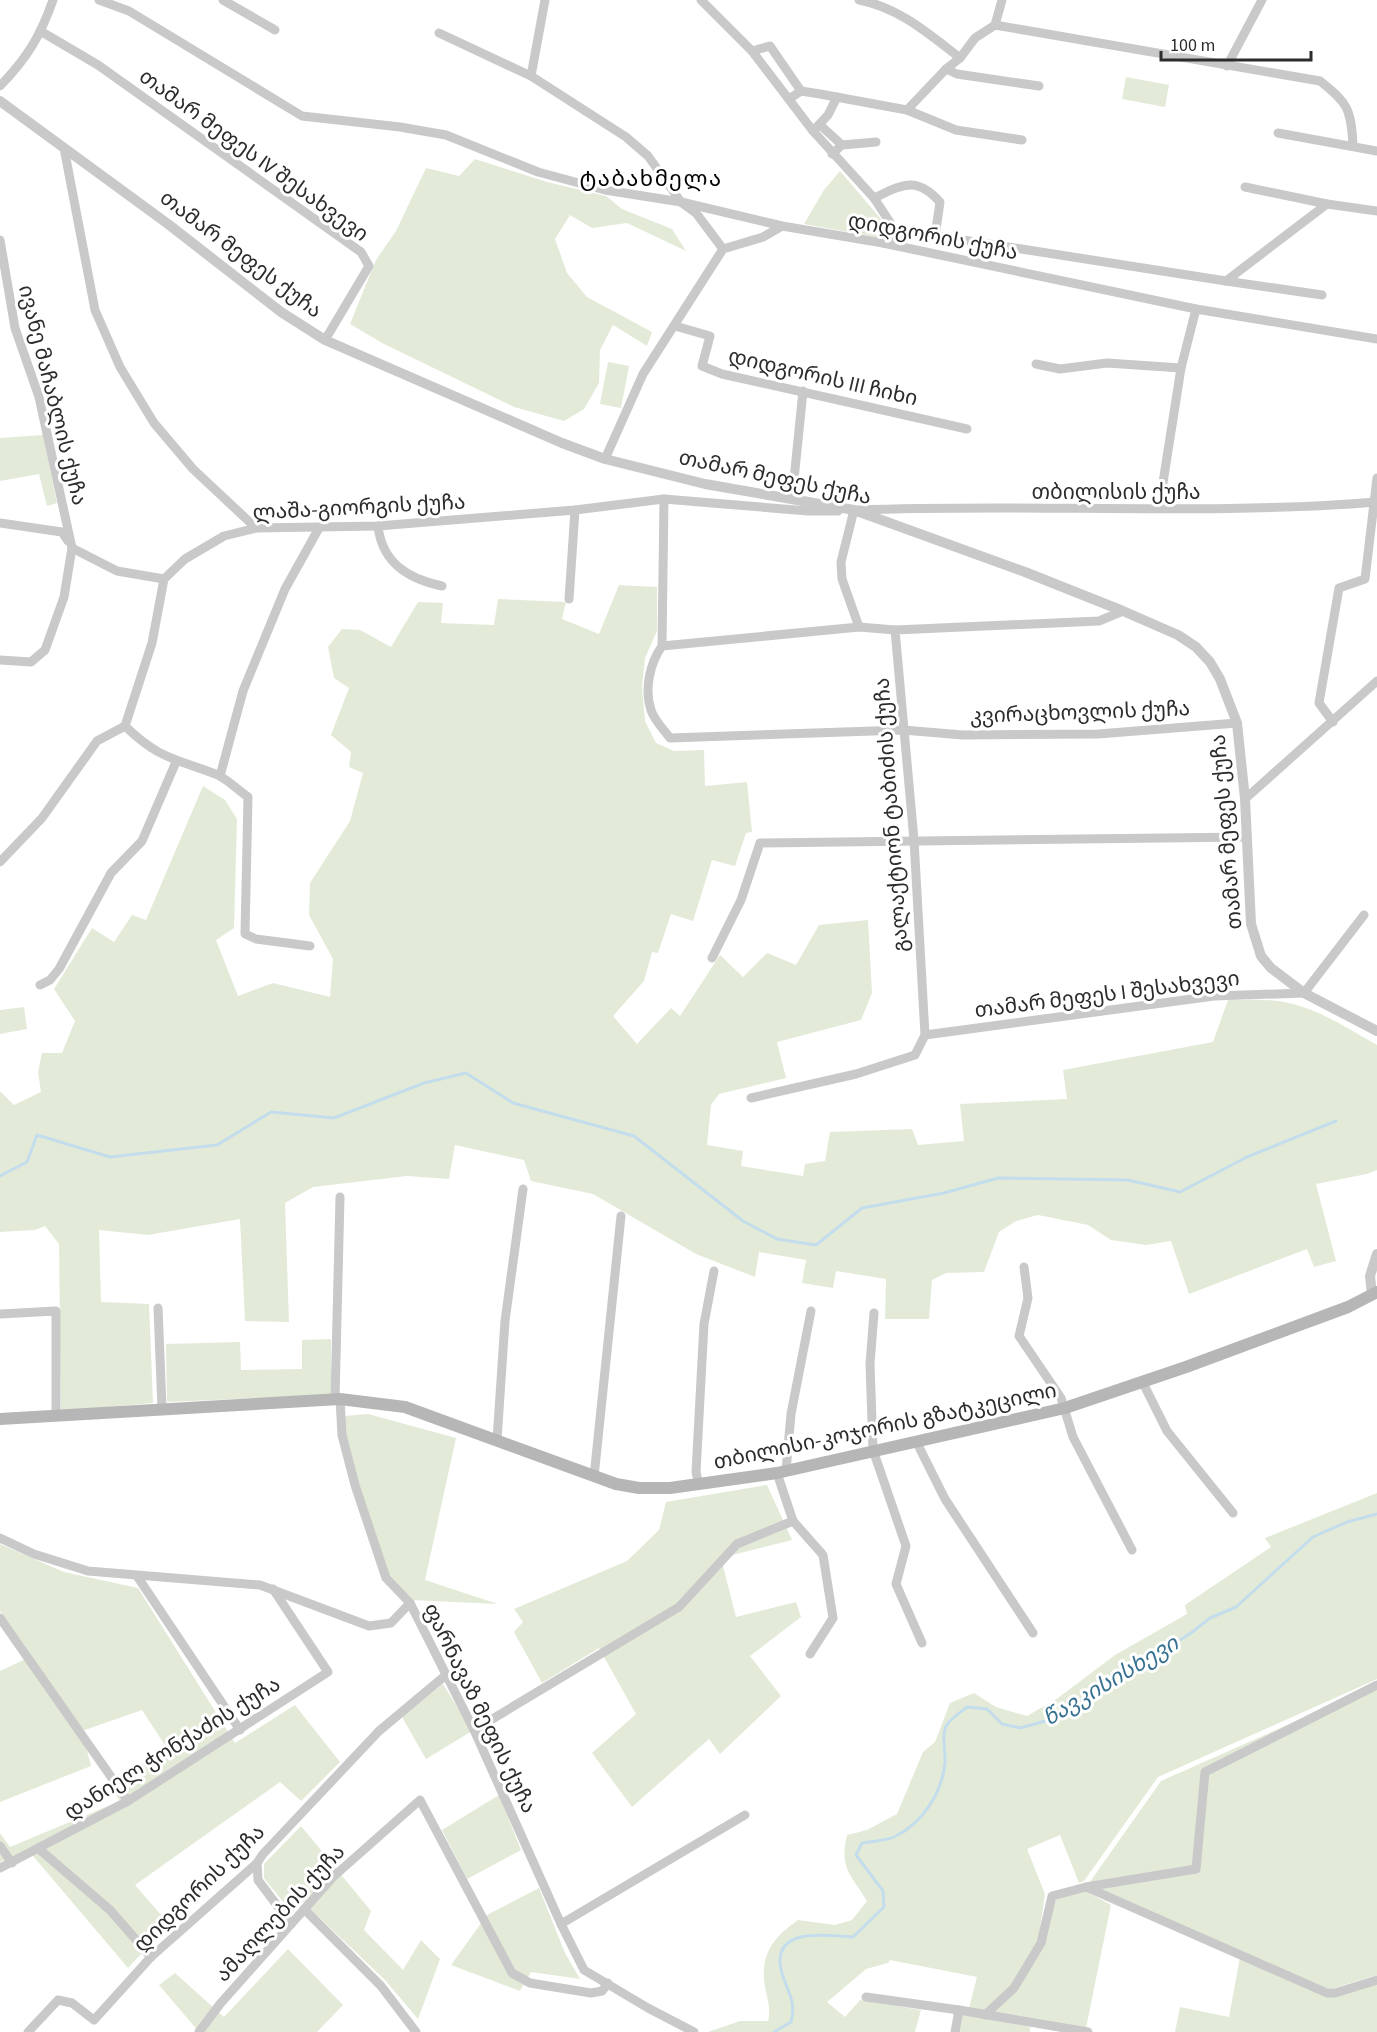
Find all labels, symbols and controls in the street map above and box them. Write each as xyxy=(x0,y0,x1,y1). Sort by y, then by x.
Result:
scale bar xyxy=(1161,24,1311,62)
text: 100 m xyxy=(1170,33,1215,58)
street label: თამარ მეფეს IV შესახვევი xyxy=(133,61,375,249)
district label: ტაბახმელა xyxy=(579,163,723,195)
street label: თამარ მეფეს ქუჩა xyxy=(154,183,328,325)
street label: დიდგორის ქუჩა xyxy=(845,205,1021,267)
street label: ივანე მაჩაბლის ქუჩა xyxy=(11,282,95,508)
street label: დიდგორის III ჩიხი xyxy=(725,341,921,413)
street label: თამარ მეფეს ქუჩა xyxy=(676,442,874,512)
street label: თბილისის ქუჩა xyxy=(1032,477,1200,507)
street label: ლაშა-გიორგის ქუჩა xyxy=(252,486,466,528)
street label: გალაქტიონ ტაბიძის ქუჩა xyxy=(866,677,916,953)
street label: კვირაცხოვლის ქუჩა xyxy=(969,693,1191,731)
street label: თამარ მეფეს ქუჩა xyxy=(1203,733,1249,931)
street label: თამარ მეფეს I შესახვევი xyxy=(973,963,1241,1025)
street label: თბილისი-კოჯორის გზატკეცილი xyxy=(711,1375,1059,1477)
street label: ფარნავაზ მეფის ქუჩა xyxy=(416,1598,544,1818)
water label: წავკისისხევი xyxy=(1037,1627,1186,1734)
street label: დანიელ ჭონქაძის ქუჩა xyxy=(58,1669,286,1827)
street label: დიდგორის ქუჩა xyxy=(127,1817,271,1959)
street label: ამაღლების ქუჩა xyxy=(208,1838,352,1988)

